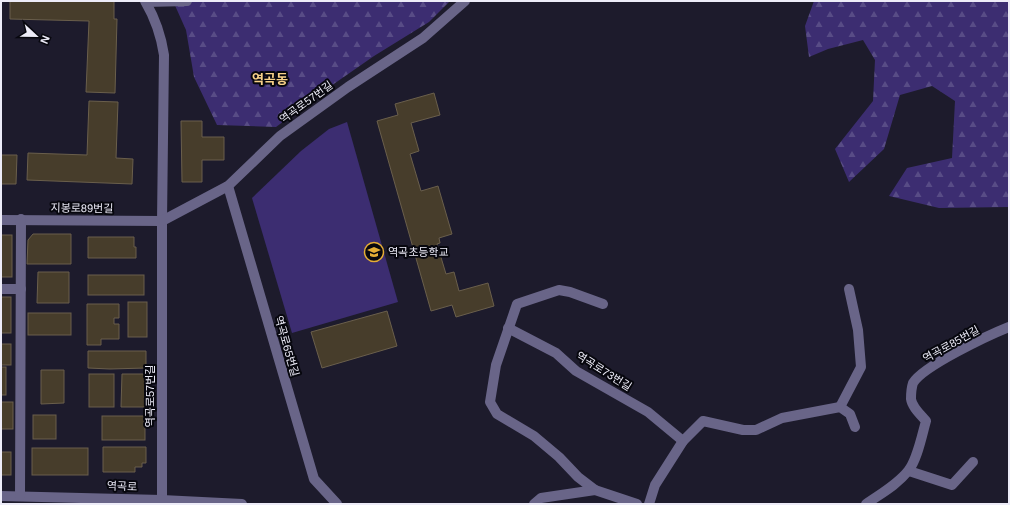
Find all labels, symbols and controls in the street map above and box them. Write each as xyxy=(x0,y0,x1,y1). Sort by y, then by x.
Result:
north arrow xyxy=(16,16,56,56)
text: N xyxy=(38,34,52,46)
district label: 역곡동 xyxy=(252,72,288,87)
street label: 역곡로57번길 xyxy=(277,79,335,125)
street label: 지봉로89번길 xyxy=(50,201,114,215)
school or university icon: 역곡초등학교 xyxy=(363,241,385,263)
place label: 역곡초등학교 xyxy=(388,246,449,258)
street label: 역곡로65번길 xyxy=(273,314,301,378)
street label: 역곡로85번길 xyxy=(921,324,981,364)
street label: 역곡로73번길 xyxy=(574,349,634,393)
street label: 역곡로57번길 xyxy=(144,365,156,427)
street label: 역곡로 xyxy=(107,479,137,493)

